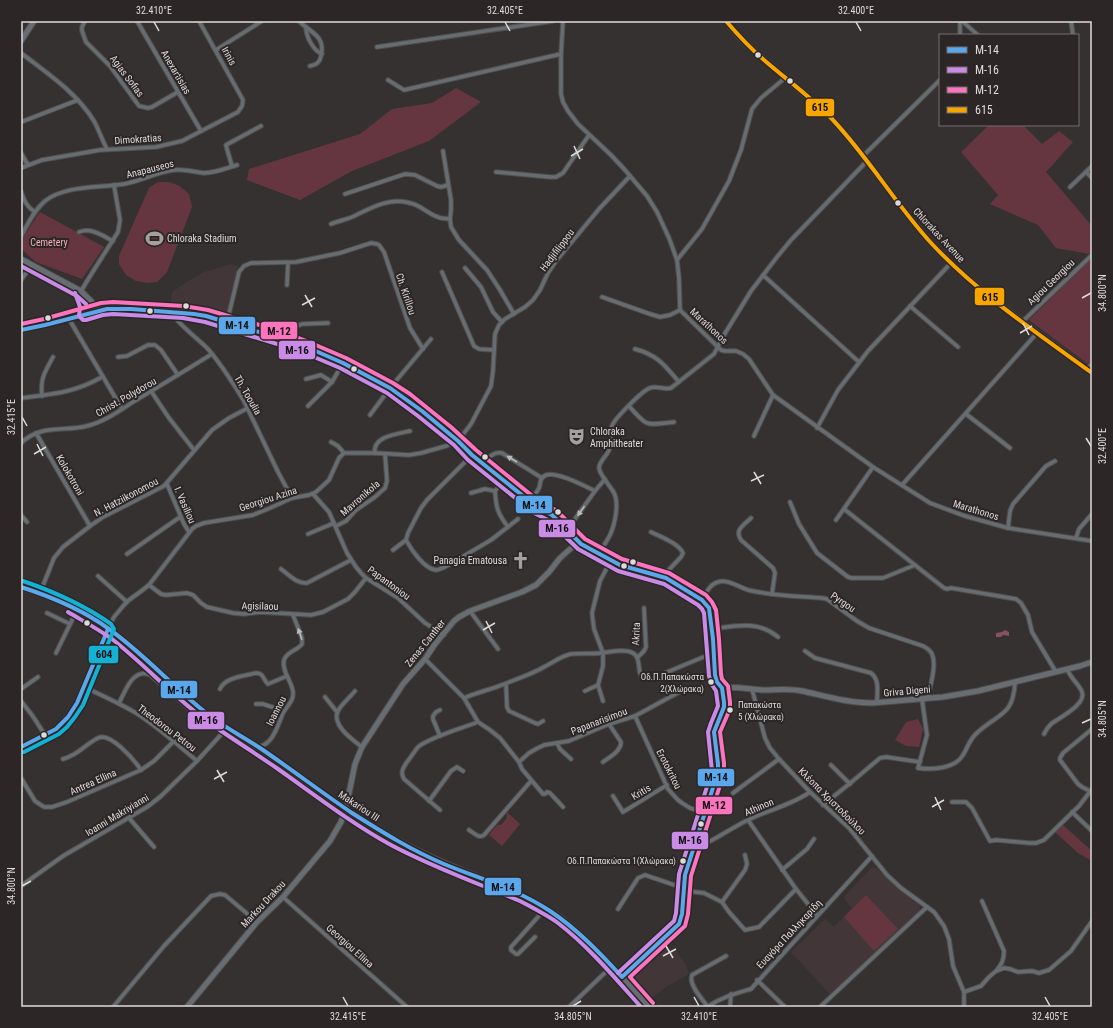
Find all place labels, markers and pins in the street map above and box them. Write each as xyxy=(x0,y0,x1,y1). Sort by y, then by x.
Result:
unlabelled marker xyxy=(753,50,763,60)
unlabelled marker xyxy=(785,76,795,86)
unlabelled marker xyxy=(893,198,903,208)
sports icon: Chloraka Stadium xyxy=(144,228,164,248)
place label: Chloraka Stadium xyxy=(167,233,237,244)
unlabelled marker xyxy=(181,301,191,311)
unlabelled marker xyxy=(145,306,155,316)
unlabelled marker xyxy=(43,313,53,323)
unlabelled marker xyxy=(349,364,359,374)
place label: Chloraka Amphitheater xyxy=(590,426,643,449)
theatre icon: Chloraka Amphitheater xyxy=(567,427,587,447)
unlabelled marker xyxy=(480,452,490,462)
unlabelled marker xyxy=(553,507,563,517)
church icon: Panagia Ematousa xyxy=(510,550,530,570)
place label: Panagia Ematousa xyxy=(433,555,507,566)
unlabelled marker xyxy=(628,557,638,567)
unlabelled marker xyxy=(619,561,629,571)
unlabelled marker xyxy=(82,618,92,628)
place label: Οδ.Π.Παπακώστα 2(Χλώρακα) xyxy=(641,672,705,695)
marker: Οδ.Π.Παπακώστα 2(Χλώρακα) xyxy=(706,677,716,687)
place label: Παπακώστα 5 (Χλώρακα) xyxy=(738,700,784,723)
marker: Παπακώστα 5 (Χλώρακα) xyxy=(725,705,735,715)
unlabelled marker xyxy=(39,730,49,740)
unlabelled marker xyxy=(696,819,706,829)
place label: Οδ.Π.Παπακώστα 1(Χλώρακα) xyxy=(567,856,676,867)
marker: Οδ.Π.Παπακώστα 1(Χλώρακα) xyxy=(678,856,688,866)

